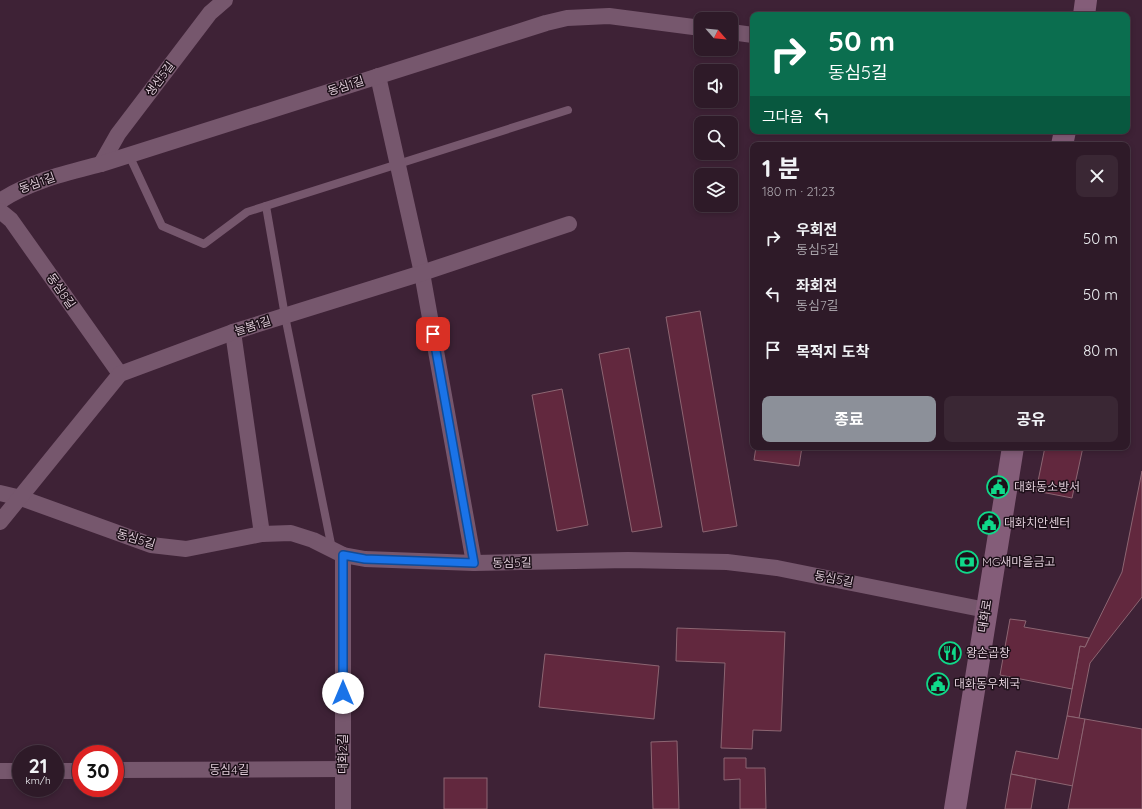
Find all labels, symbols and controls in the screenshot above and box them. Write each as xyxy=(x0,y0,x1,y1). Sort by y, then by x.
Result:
north arrow xyxy=(694,12,738,56)
map controls xyxy=(694,12,738,212)
text: 50 m xyxy=(828,23,895,58)
icon: right xyxy=(762,28,814,80)
street label: 생산5길 xyxy=(142,58,178,99)
text: 동심5길 xyxy=(828,61,888,84)
button: sound xyxy=(694,64,738,108)
street label: 동심1길 xyxy=(326,73,366,98)
icon: left xyxy=(811,104,833,126)
text: 그다음 xyxy=(762,107,803,126)
button: search xyxy=(694,116,738,160)
text: 1 분 xyxy=(762,153,800,183)
button: close xyxy=(1076,155,1118,197)
button: layers xyxy=(694,168,738,212)
street label: 동심1길 xyxy=(17,169,57,196)
text: 180 m · 21:23 xyxy=(762,183,835,199)
text: 우회전 xyxy=(796,220,837,239)
icon: right xyxy=(762,227,784,249)
text: 50 m xyxy=(1083,229,1118,248)
text: 동심5길 xyxy=(796,241,839,257)
street label: 동심8길 xyxy=(44,270,79,311)
text: 좌회전 xyxy=(796,276,837,295)
icon: left xyxy=(762,283,784,305)
text: 50 m xyxy=(1083,285,1118,304)
text: 동심7길 xyxy=(796,297,839,313)
street label: 늘봄1길 xyxy=(233,313,273,338)
pin xyxy=(416,317,450,351)
icon: arrive xyxy=(422,323,444,345)
icon: arrive xyxy=(762,339,784,361)
text: 80 m xyxy=(1083,341,1118,360)
text: 목적지 도착 xyxy=(796,342,869,361)
button: 종료 xyxy=(762,396,936,442)
button: 공유 xyxy=(944,396,1118,442)
public building icon: 대화동소방서 xyxy=(985,474,1011,500)
place label: 대화동소방서 xyxy=(1014,479,1080,494)
public building icon: 대화치안센터 xyxy=(976,510,1002,536)
place label: 대화치안센터 xyxy=(1004,515,1070,530)
street label: 동심5길 xyxy=(115,526,157,551)
bank icon: MG새마을금고 xyxy=(954,549,980,575)
place label: MG새마을금고 xyxy=(982,554,1055,569)
street label: 동심5길 xyxy=(492,555,532,570)
street label: 동심5길 xyxy=(813,567,855,590)
street label: 대화로 xyxy=(975,598,995,633)
restaurant icon: 왕손곱창 xyxy=(937,640,963,666)
place label: 왕손곱창 xyxy=(966,645,1010,660)
public building icon: 대화동우체국 xyxy=(925,671,951,697)
position arrow xyxy=(322,672,364,714)
place label: 대화동우체국 xyxy=(954,676,1020,691)
street label: 대화2길 xyxy=(335,734,350,774)
speed limit sign: 30 xyxy=(72,745,124,797)
text: 21 xyxy=(28,753,48,778)
street label: 동심4길 xyxy=(209,762,249,777)
text: km/h xyxy=(25,774,51,787)

